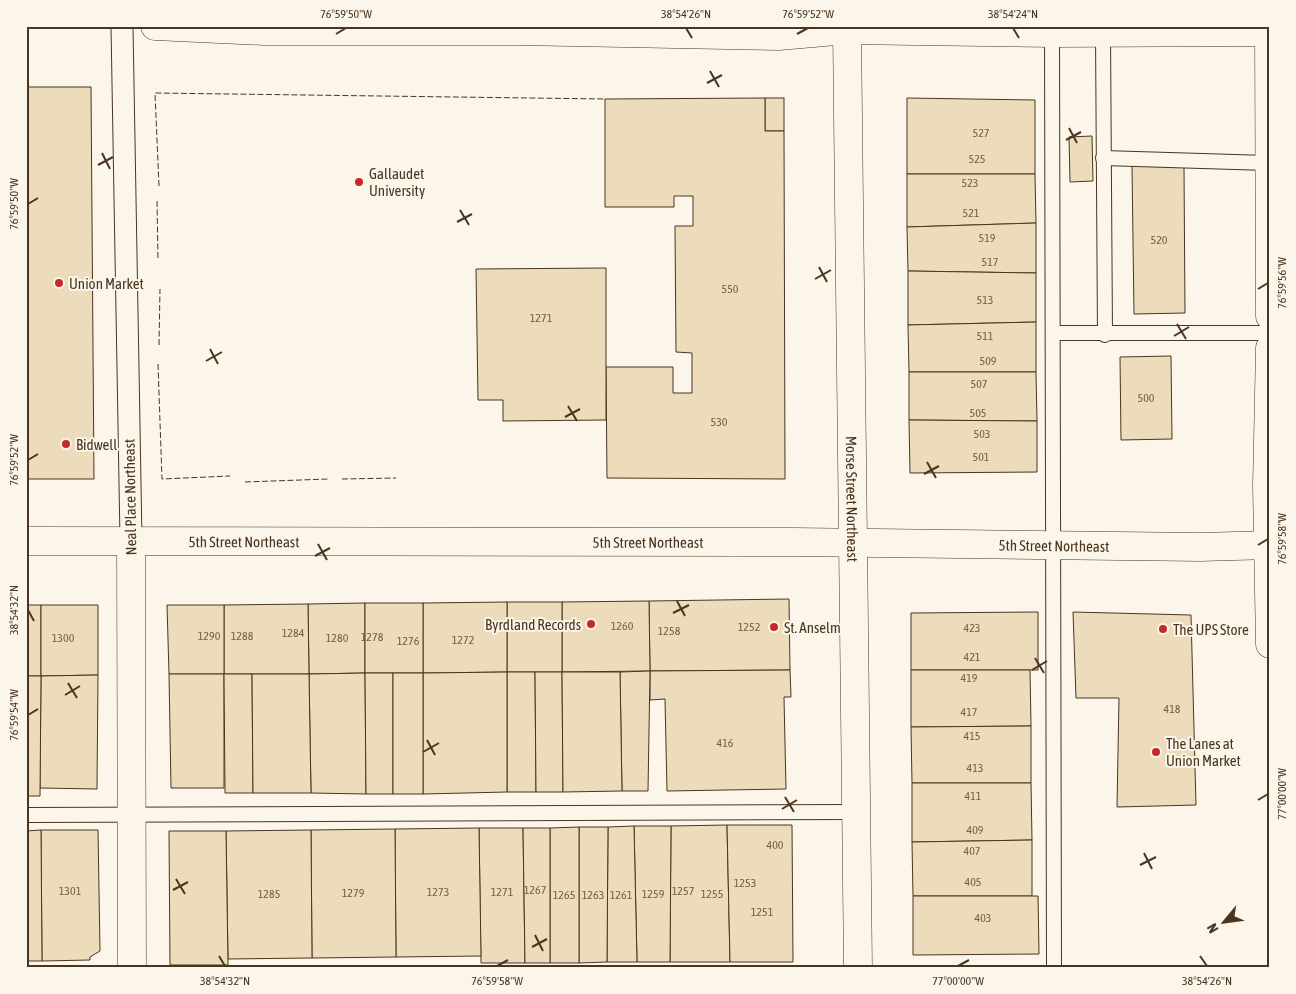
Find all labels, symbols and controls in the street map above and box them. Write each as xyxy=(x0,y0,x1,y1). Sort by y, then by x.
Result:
text: 76°59'50"W xyxy=(320,7,372,21)
text: 38°54'26"N xyxy=(661,7,711,21)
text: 76°59'52"W xyxy=(782,7,834,21)
text: 38°54'24"N xyxy=(988,7,1038,21)
house number: 527 xyxy=(973,126,990,140)
house number: 525 xyxy=(969,152,985,166)
place label: Gallaudet University xyxy=(369,165,425,199)
marker: Gallaudet University xyxy=(353,176,365,188)
house number: 523 xyxy=(962,176,978,190)
text: 76°59'50"W xyxy=(7,178,21,230)
house number: 521 xyxy=(963,206,980,220)
house number: 519 xyxy=(979,231,996,245)
house number: 520 xyxy=(1151,233,1168,247)
house number: 517 xyxy=(982,255,999,269)
text: 76°59'56"W xyxy=(1275,257,1289,309)
place label: Union Market xyxy=(69,275,144,292)
marker: Union Market xyxy=(53,277,65,289)
house number: 550 xyxy=(722,282,739,296)
house number: 513 xyxy=(977,293,993,307)
house number: 1271 xyxy=(530,311,553,325)
house number: 511 xyxy=(977,329,994,343)
house number: 509 xyxy=(980,354,997,368)
house number: 507 xyxy=(971,377,988,391)
house number: 500 xyxy=(1138,391,1155,405)
house number: 505 xyxy=(970,406,986,420)
house number: 530 xyxy=(711,415,728,429)
house number: 503 xyxy=(974,427,990,441)
text: 76°59'52"W xyxy=(7,434,21,486)
place label: Bidwell xyxy=(76,436,117,453)
street label: Morse Street Northeast xyxy=(843,436,862,562)
marker: Bidwell xyxy=(60,438,72,450)
street label: Neal Place Northeast xyxy=(120,439,140,555)
house number: 501 xyxy=(973,450,990,464)
text: 76°59'58"W xyxy=(1275,513,1289,565)
street label: 5th Street Northeast xyxy=(188,533,300,550)
street label: 5th Street Northeast xyxy=(592,533,704,550)
street label: 5th Street Northeast xyxy=(998,536,1110,554)
text: 38°54'32"N xyxy=(7,585,21,635)
place label: Byrdland Records xyxy=(485,616,581,633)
marker: Byrdland Records xyxy=(585,618,597,630)
house number: 1260 xyxy=(611,619,634,633)
place label: St. Anselm xyxy=(784,619,841,636)
house number: 1252 xyxy=(738,620,760,634)
marker: St. Anselm xyxy=(768,621,780,633)
house number: 423 xyxy=(964,621,980,635)
place label: The UPS Store xyxy=(1173,621,1249,638)
marker: The UPS Store xyxy=(1157,623,1169,635)
house number: 1258 xyxy=(658,624,681,638)
house number: 1284 xyxy=(282,626,305,640)
house number: 1290 xyxy=(198,629,221,643)
house number: 1288 xyxy=(231,629,254,643)
house number: 1278 xyxy=(361,630,384,644)
house number: 1300 xyxy=(52,631,75,645)
house number: 1280 xyxy=(326,631,349,645)
house number: 1272 xyxy=(452,633,474,647)
house number: 1276 xyxy=(397,634,420,648)
house number: 421 xyxy=(964,650,981,664)
house number: 419 xyxy=(961,671,978,685)
text: 76°59'54"W xyxy=(7,689,21,741)
house number: 418 xyxy=(1164,702,1181,716)
house number: 417 xyxy=(961,705,978,719)
house number: 415 xyxy=(964,729,980,743)
place label: The Lanes at Union Market xyxy=(1166,735,1241,769)
house number: 416 xyxy=(717,736,734,750)
marker: The Lanes at Union Market xyxy=(1150,746,1162,758)
house number: 413 xyxy=(967,761,983,775)
text: 77°00'00"W xyxy=(1275,768,1289,820)
house number: 411 xyxy=(965,789,982,803)
house number: 409 xyxy=(967,823,984,837)
house number: 400 xyxy=(767,838,784,852)
house number: 407 xyxy=(964,844,981,858)
house number: 405 xyxy=(965,875,981,889)
house number: 1253 xyxy=(734,876,756,890)
house number: 1267 xyxy=(524,883,547,897)
house number: 1301 xyxy=(59,884,82,898)
house number: 1257 xyxy=(672,884,695,898)
house number: 1273 xyxy=(427,885,449,899)
house number: 1271 xyxy=(491,885,514,899)
house number: 1279 xyxy=(342,886,365,900)
house number: 1285 xyxy=(258,887,280,901)
house number: 1259 xyxy=(642,887,665,901)
house number: 1255 xyxy=(701,887,723,901)
house number: 1265 xyxy=(553,888,575,902)
house number: 1263 xyxy=(582,888,604,902)
house number: 1261 xyxy=(610,888,633,902)
north arrow xyxy=(1198,896,1248,946)
house number: 1251 xyxy=(751,905,774,919)
house number: 403 xyxy=(975,911,991,925)
text: N xyxy=(1204,921,1222,936)
text: 38°54'32"N xyxy=(200,974,250,988)
text: 76°59'58"W xyxy=(471,974,523,988)
text: 77°00'00"W xyxy=(932,974,984,988)
text: 38°54'26"N xyxy=(1182,974,1232,988)

